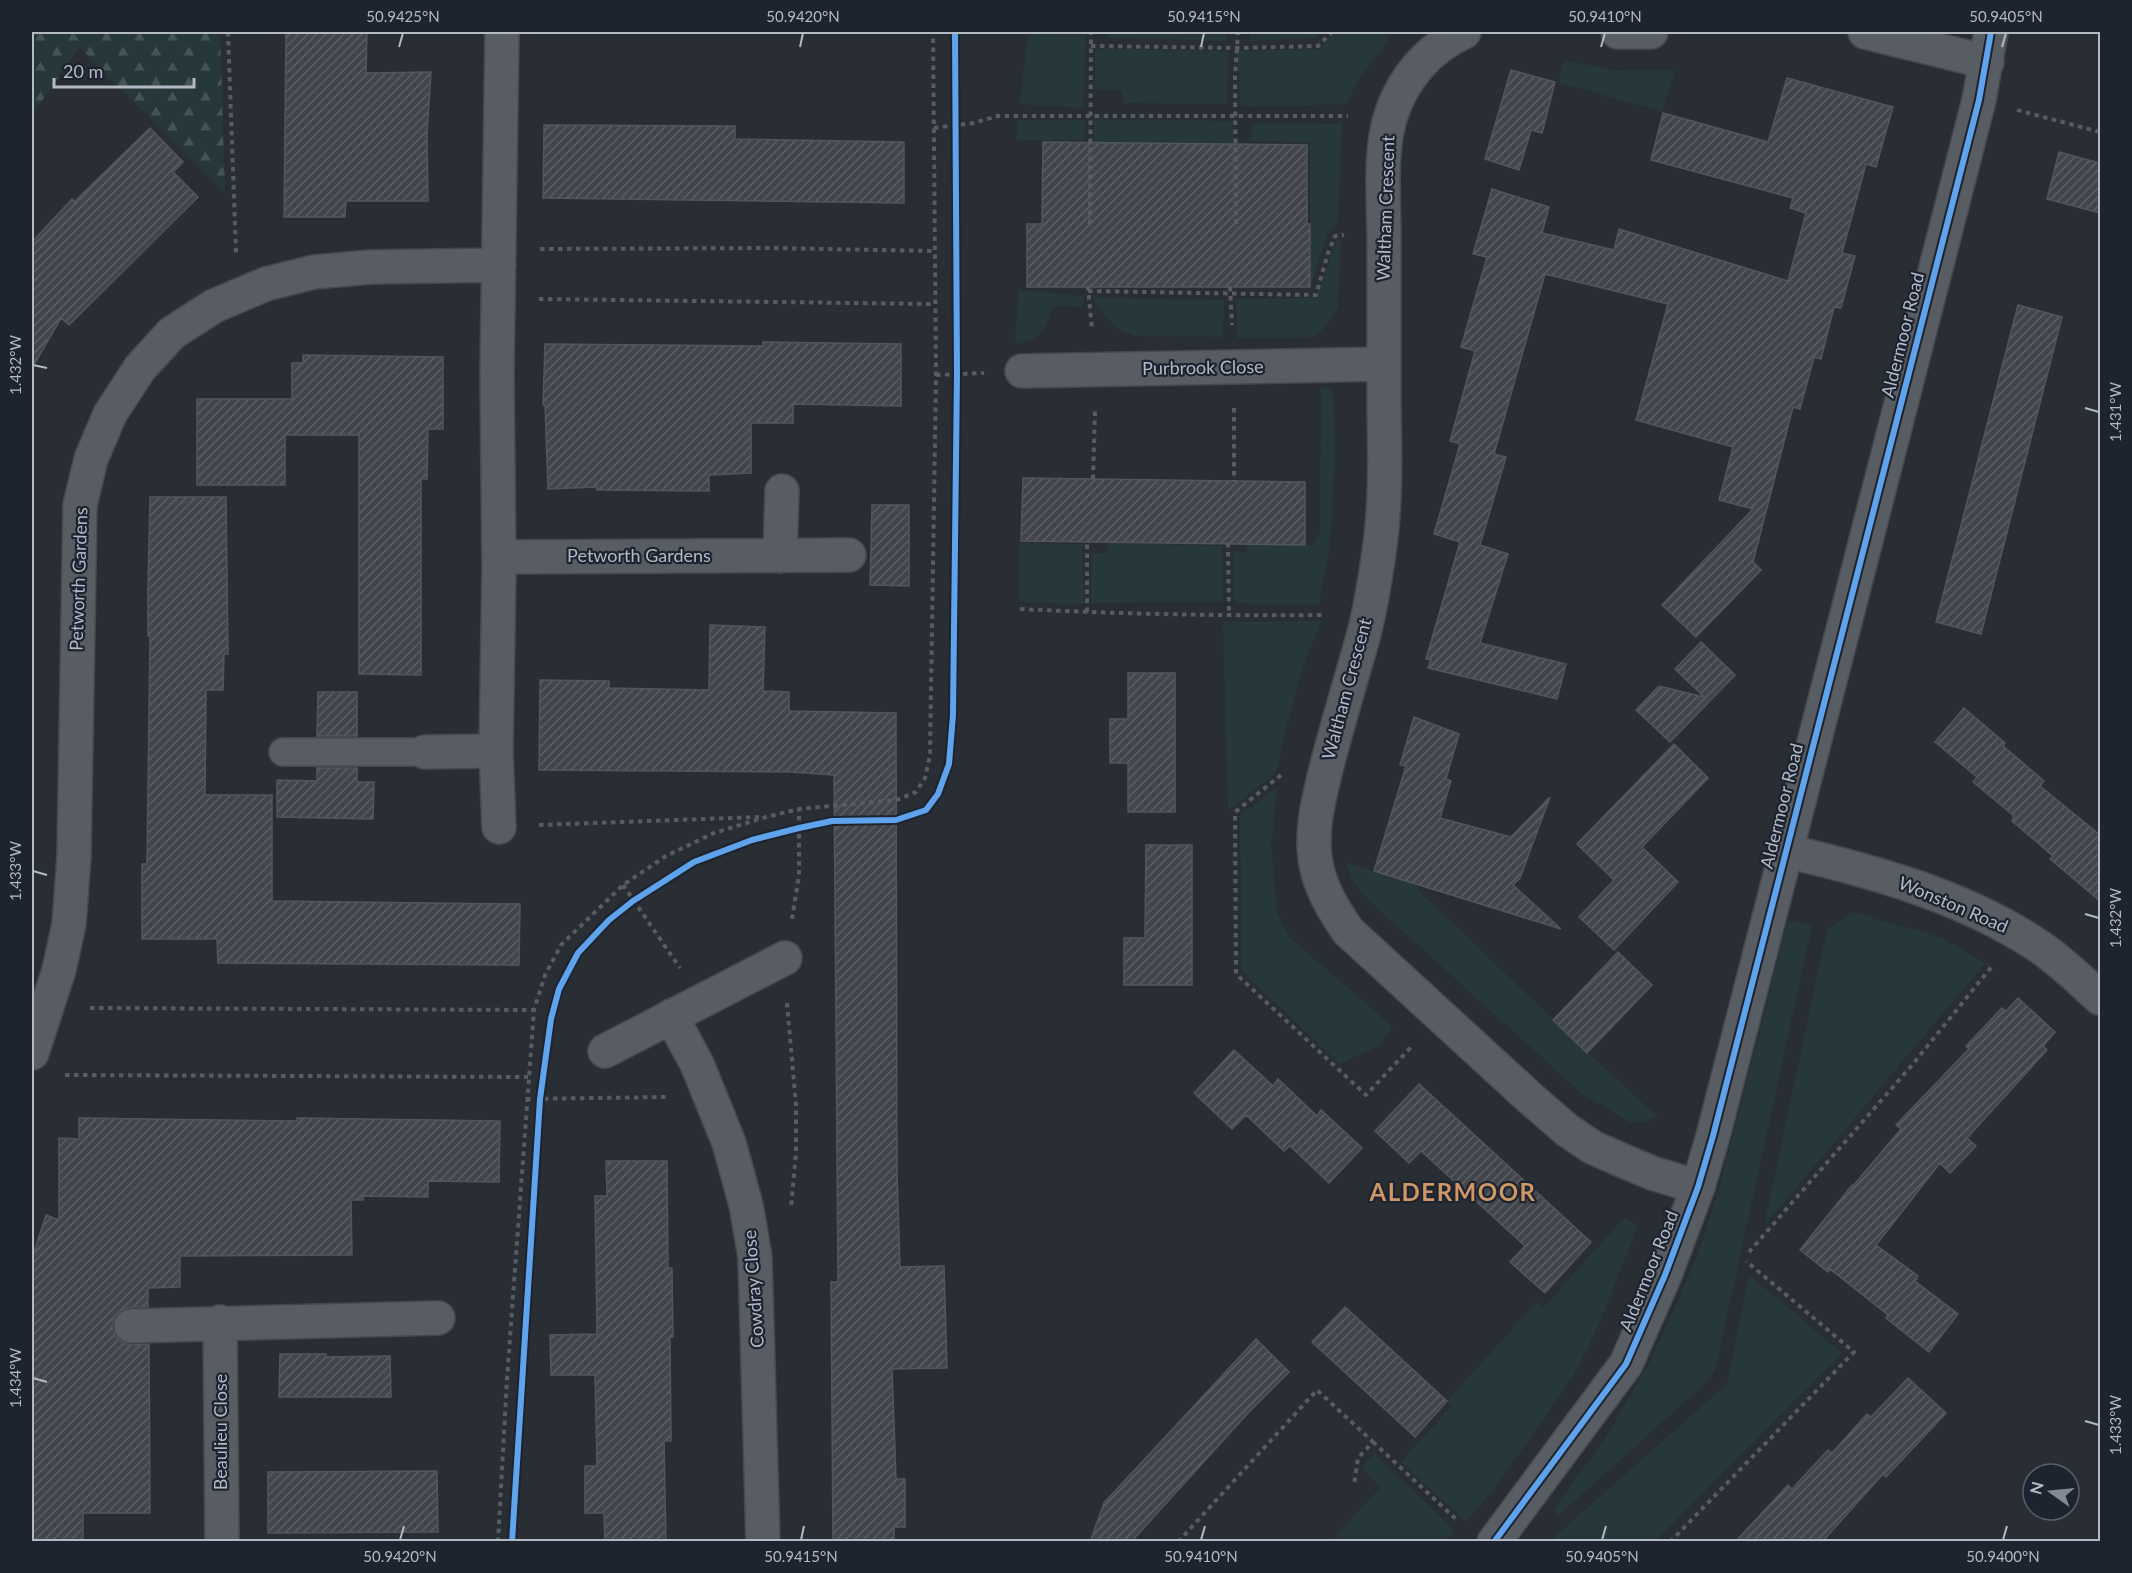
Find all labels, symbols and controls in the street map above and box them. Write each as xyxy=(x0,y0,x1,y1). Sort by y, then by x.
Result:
text: 50.9425°N xyxy=(366,7,440,25)
text: 50.9420°N xyxy=(766,7,840,25)
text: 50.9415°N xyxy=(1167,7,1241,25)
text: 50.9410°N xyxy=(1568,7,1642,25)
text: 50.9405°N xyxy=(1969,7,2043,25)
scale bar xyxy=(54,51,194,89)
text: 20 m xyxy=(63,60,103,82)
street label: Waltham Crescent xyxy=(1371,134,1399,281)
street label: Aldermoor Road xyxy=(1876,270,1928,400)
text: 1.432°W xyxy=(6,334,24,395)
street label: Purbrook Close xyxy=(1142,355,1264,379)
text: 1.431°W xyxy=(2106,381,2124,442)
street label: Petworth Gardens xyxy=(64,507,92,651)
street label: Petworth Gardens xyxy=(567,544,711,566)
street label: Waltham Crescent xyxy=(1317,615,1376,762)
street label: Aldermoor Road xyxy=(1755,741,1807,871)
text: 1.433°W xyxy=(6,840,24,901)
street label: Wonston Road xyxy=(1895,871,2011,937)
text: 1.432°W xyxy=(2106,887,2124,948)
district label: ALDERMOOR xyxy=(1368,1177,1537,1206)
street label: Aldermoor Road xyxy=(1614,1207,1682,1334)
street label: Cowdray Close xyxy=(738,1229,768,1349)
text: 1.434°W xyxy=(6,1347,24,1408)
street label: Beaulieu Close xyxy=(209,1374,231,1490)
text: 1.433°W xyxy=(2106,1394,2124,1455)
north arrow xyxy=(2021,1462,2081,1522)
text: N xyxy=(2025,1480,2047,1496)
text: 50.9420°N xyxy=(363,1547,437,1565)
text: 50.9415°N xyxy=(764,1547,838,1565)
text: 50.9410°N xyxy=(1164,1547,1238,1565)
text: 50.9405°N xyxy=(1565,1547,1639,1565)
text: 50.9400°N xyxy=(1966,1547,2040,1565)

